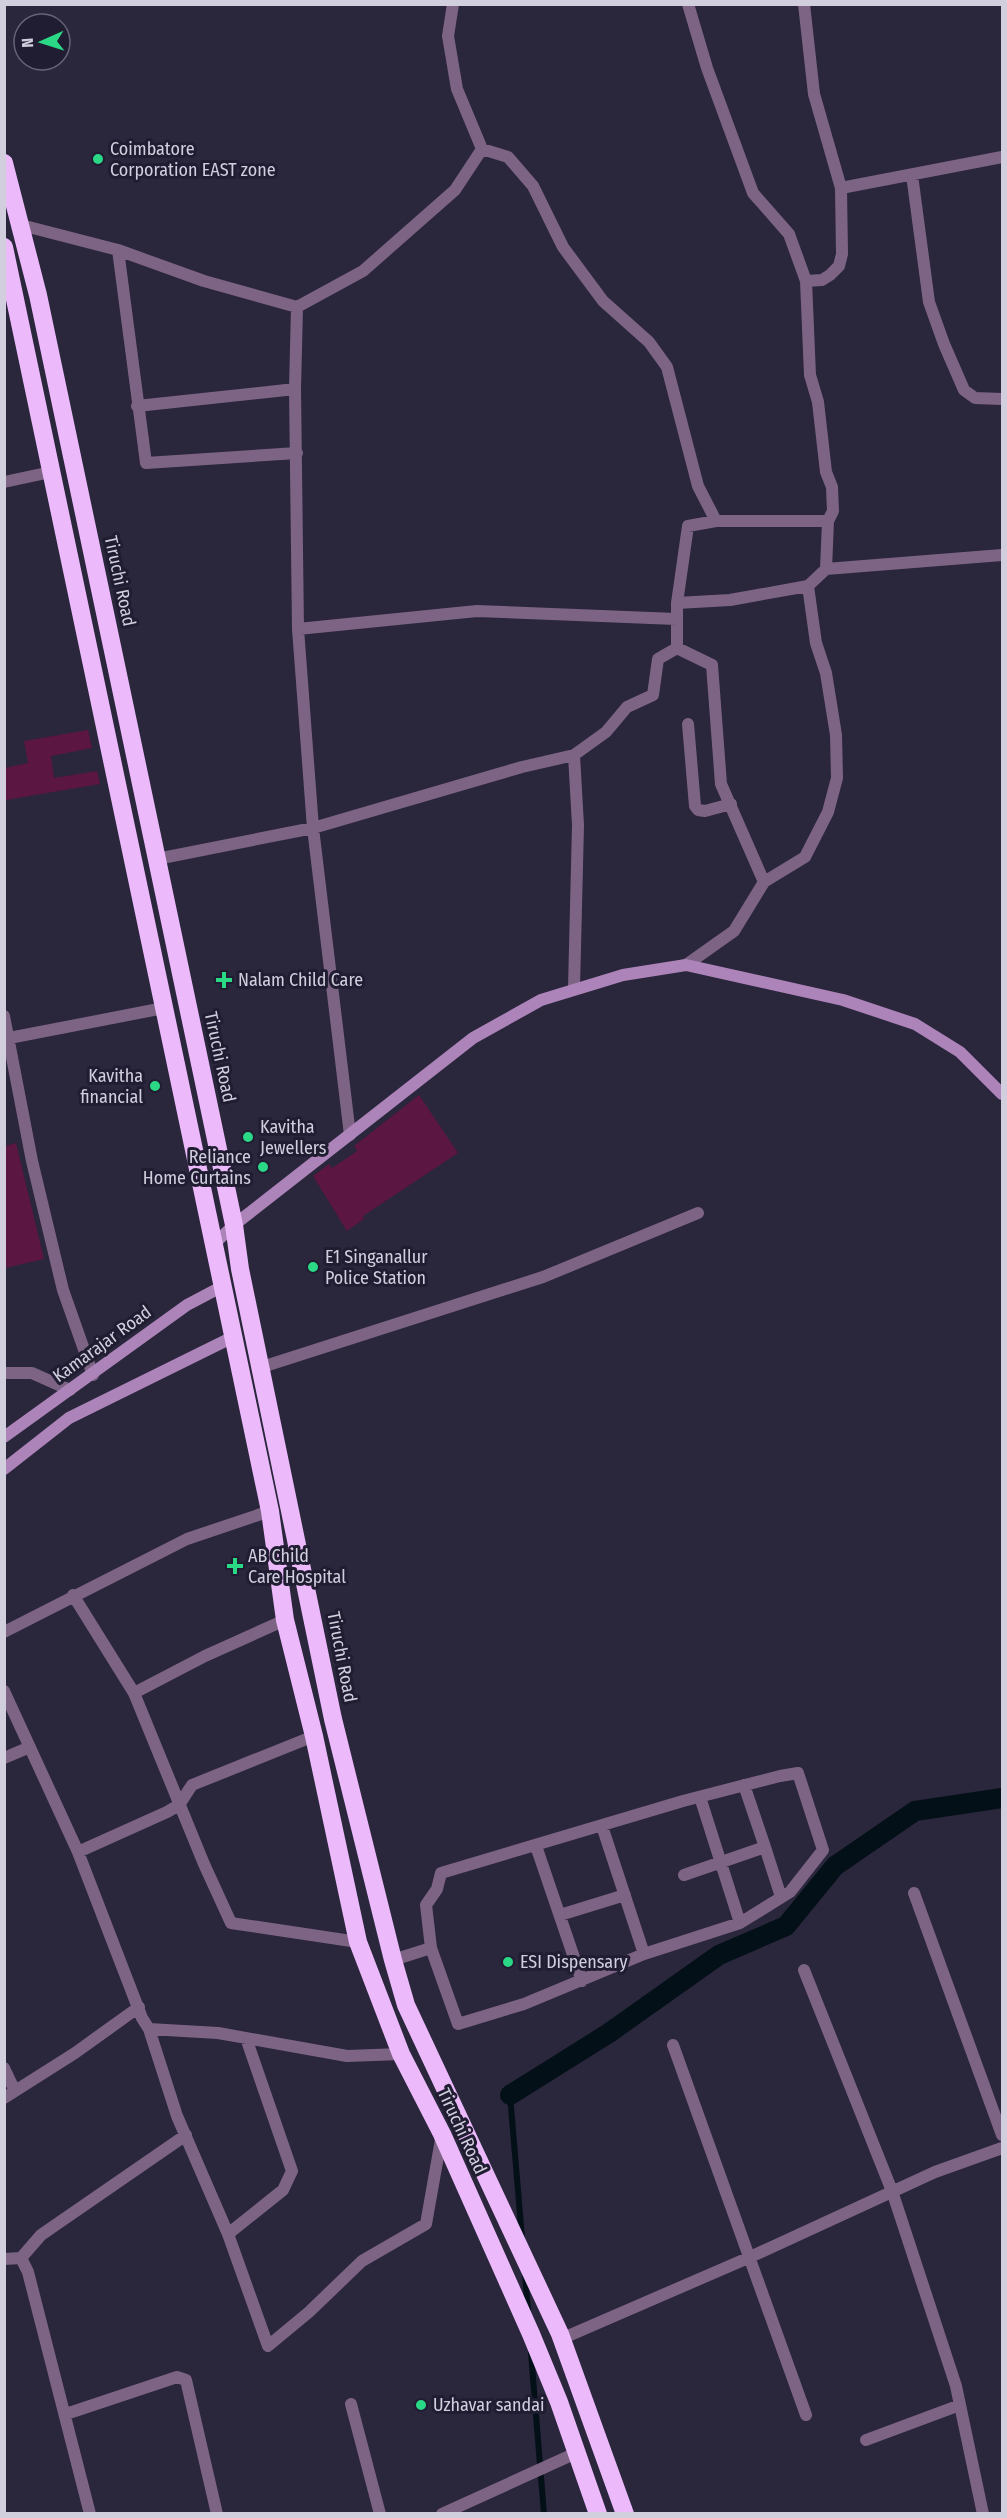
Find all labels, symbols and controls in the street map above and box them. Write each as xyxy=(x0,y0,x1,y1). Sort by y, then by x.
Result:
north arrow xyxy=(12,12,72,72)
text: N xyxy=(18,37,37,48)
place label: Coimbatore Corporation EAST zone xyxy=(110,138,276,181)
marker: Coimbatore Corporation EAST zone xyxy=(91,152,105,166)
street label: Tiruchi Road xyxy=(100,534,140,628)
place label: Nalam Child Care xyxy=(238,969,363,991)
marker: Nalam Child Care xyxy=(215,971,233,989)
street label: Tiruchi Road xyxy=(200,1010,240,1104)
place label: Kavitha financial xyxy=(80,1065,143,1108)
marker: Kavitha financial xyxy=(148,1079,162,1093)
place label: Kavitha Jewellers xyxy=(260,1116,327,1159)
marker: Kavitha Jewellers xyxy=(241,1130,255,1144)
place label: Reliance Home Curtains xyxy=(143,1146,251,1189)
marker: Reliance Home Curtains xyxy=(256,1160,270,1174)
place label: E1 Singanallur Police Station xyxy=(325,1246,428,1289)
marker: E1 Singanallur Police Station xyxy=(306,1260,320,1274)
street label: Kamarajar Road xyxy=(48,1301,156,1387)
place label: AB Child Care Hospital xyxy=(248,1545,346,1588)
marker: AB Child Care Hospital xyxy=(226,1557,244,1575)
street label: Tiruchi Road xyxy=(322,1610,362,1704)
place label: ESI Dispensary xyxy=(520,1951,627,1973)
marker: ESI Dispensary xyxy=(501,1955,515,1969)
street label: Tiruchi Road xyxy=(433,2085,491,2177)
place label: Uzhavar sandai xyxy=(433,2394,545,2416)
marker: Uzhavar sandai xyxy=(414,2398,428,2412)

